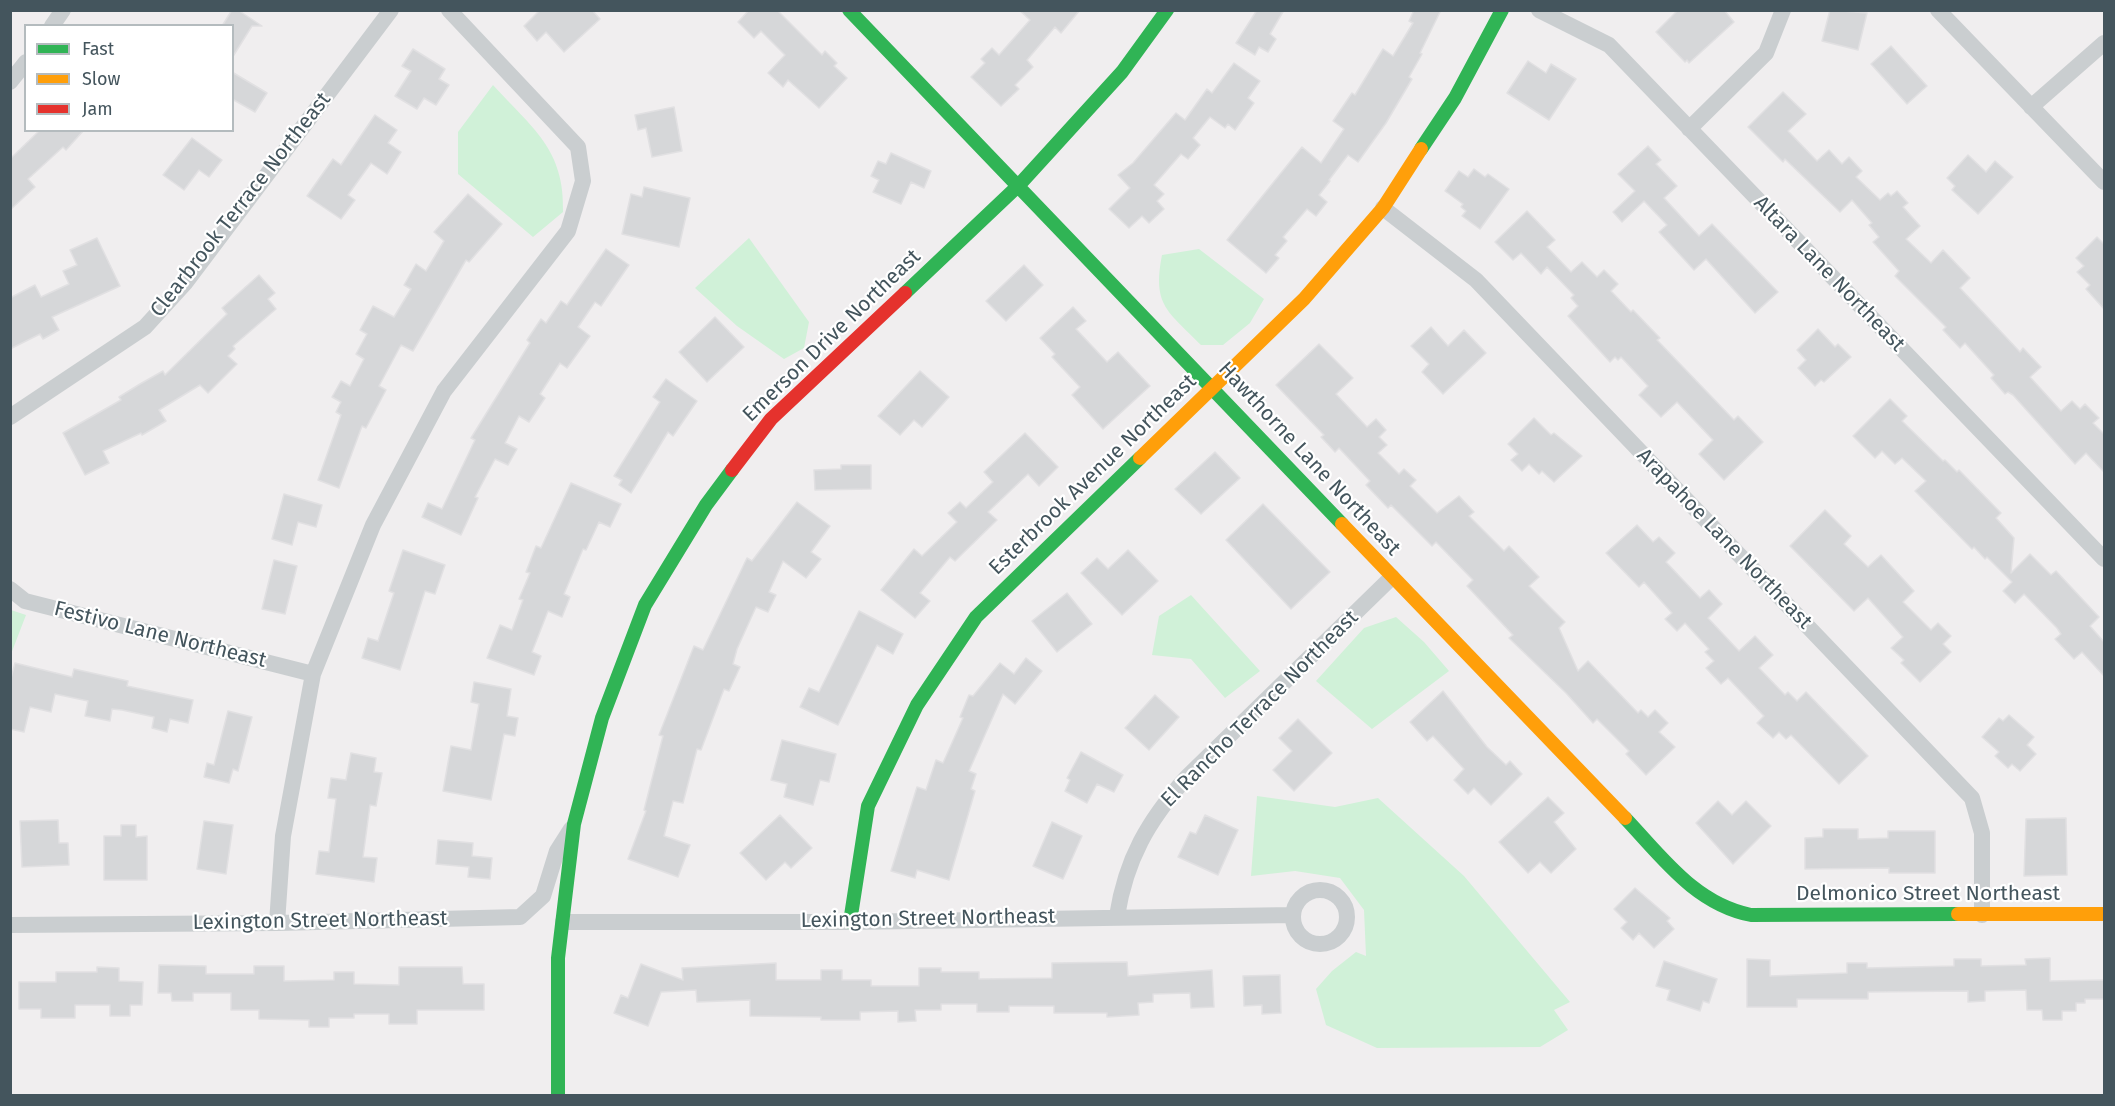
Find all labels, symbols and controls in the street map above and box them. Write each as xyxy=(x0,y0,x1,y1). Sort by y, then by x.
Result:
legend xyxy=(24,24,234,132)
text: Fast xyxy=(82,38,114,60)
text: Slow xyxy=(82,68,120,90)
street label: Clearbrook Terrace Northeast xyxy=(145,88,337,322)
text: Jam xyxy=(82,98,113,120)
street label: Altara Lane Northeast xyxy=(1748,191,1910,357)
street label: Emerson Drive Northeast xyxy=(738,244,926,428)
street label: Hawthorne Lane Northeast xyxy=(1213,357,1405,561)
street label: Esterbrook Avenue Northeast xyxy=(984,369,1202,581)
street label: Arapahoe Lane Northeast xyxy=(1631,443,1817,635)
street label: Festivo Lane Northeast xyxy=(51,596,269,674)
street label: El Rancho Terrace Northeast xyxy=(1156,605,1364,813)
street label: Delmonico Street Northeast xyxy=(1796,881,2060,907)
street label: Lexington Street Northeast xyxy=(800,904,1056,934)
street label: Lexington Street Northeast xyxy=(192,906,448,936)

